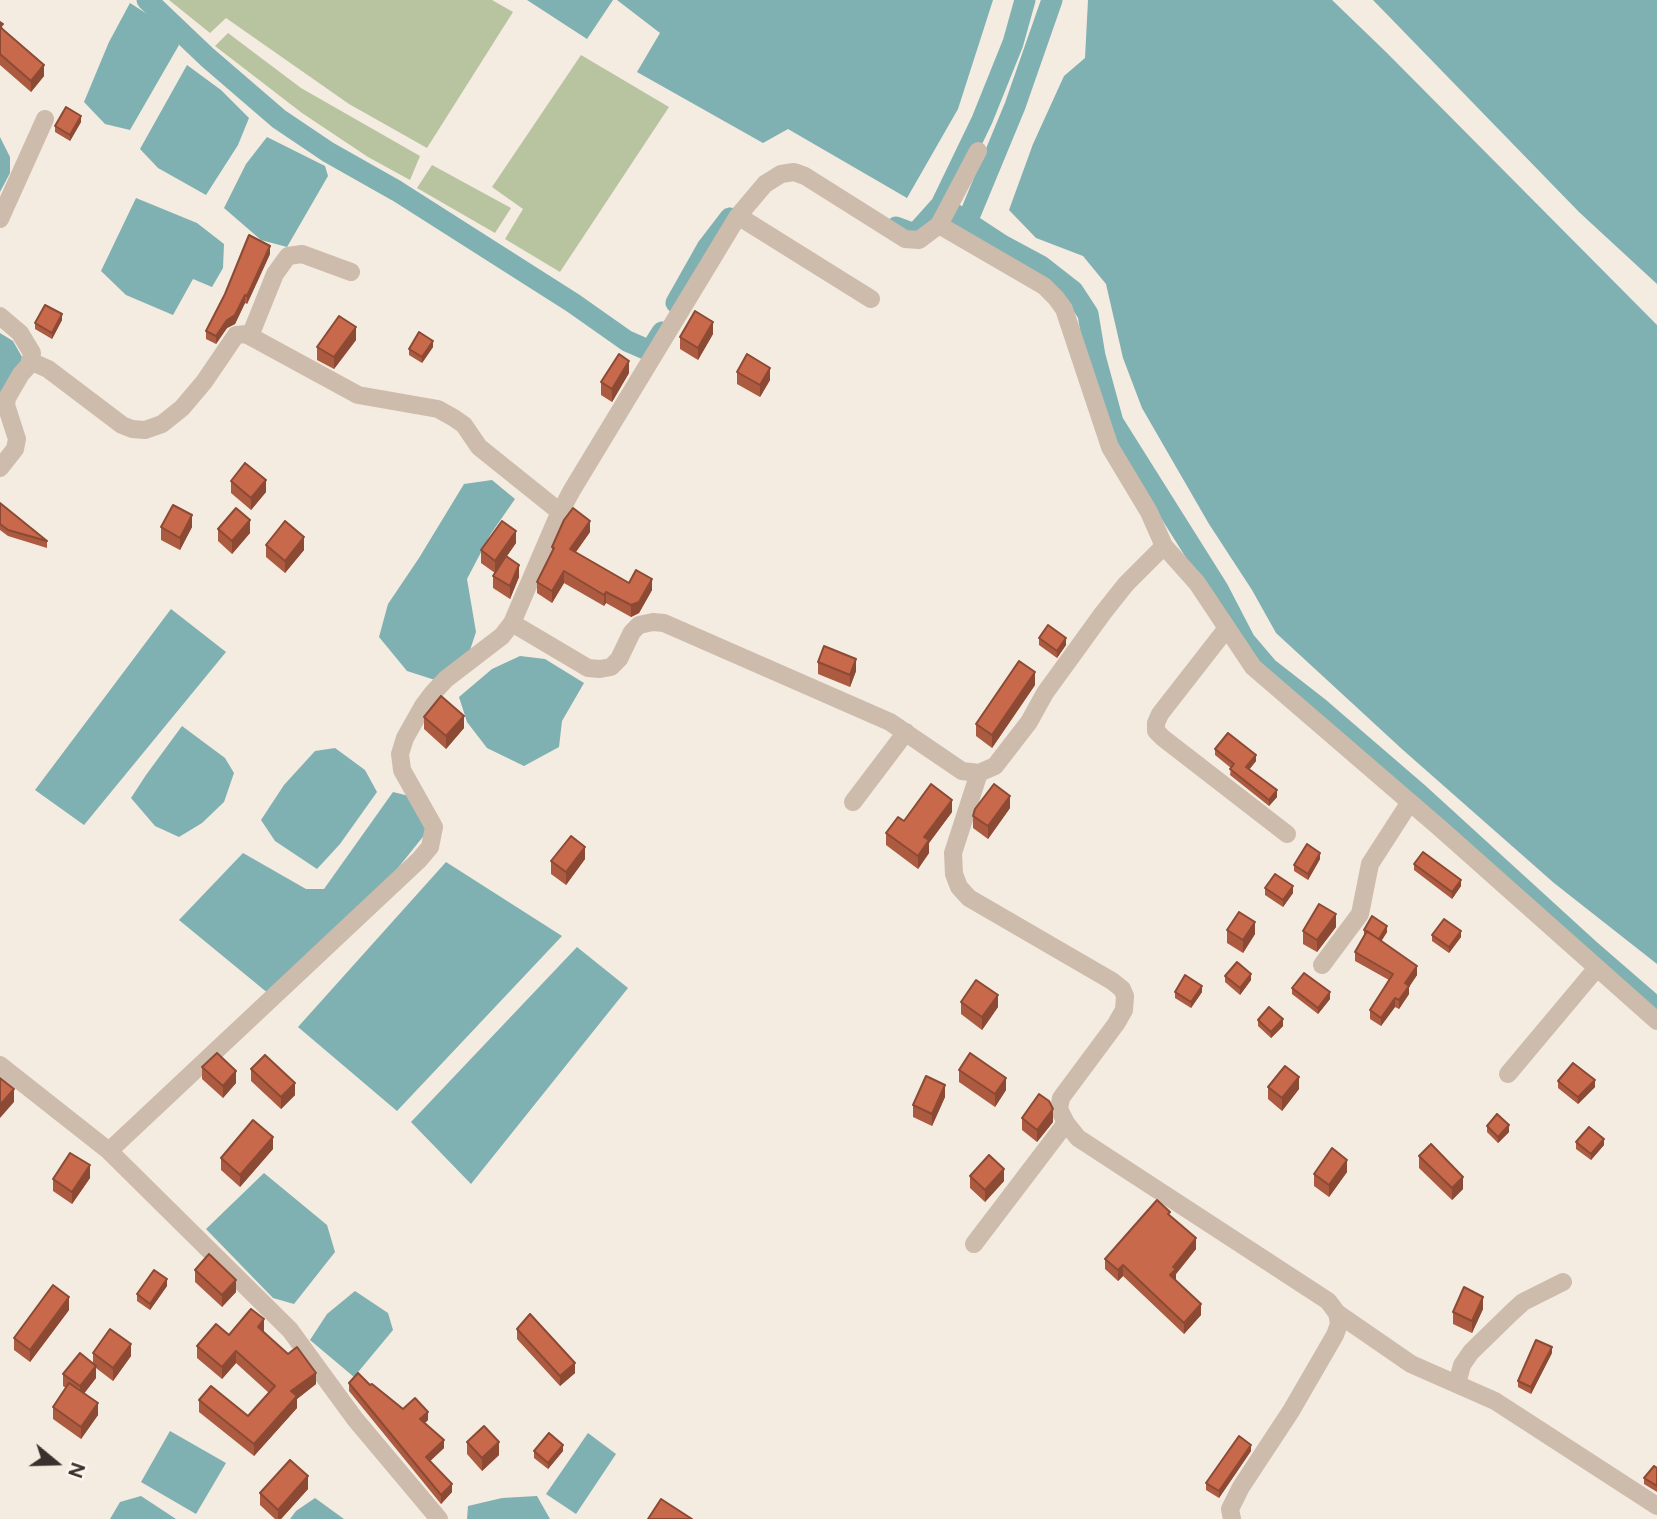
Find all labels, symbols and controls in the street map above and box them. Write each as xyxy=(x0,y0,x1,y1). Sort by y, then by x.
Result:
north arrow xyxy=(21,1428,91,1498)
text: N xyxy=(63,1459,90,1481)

